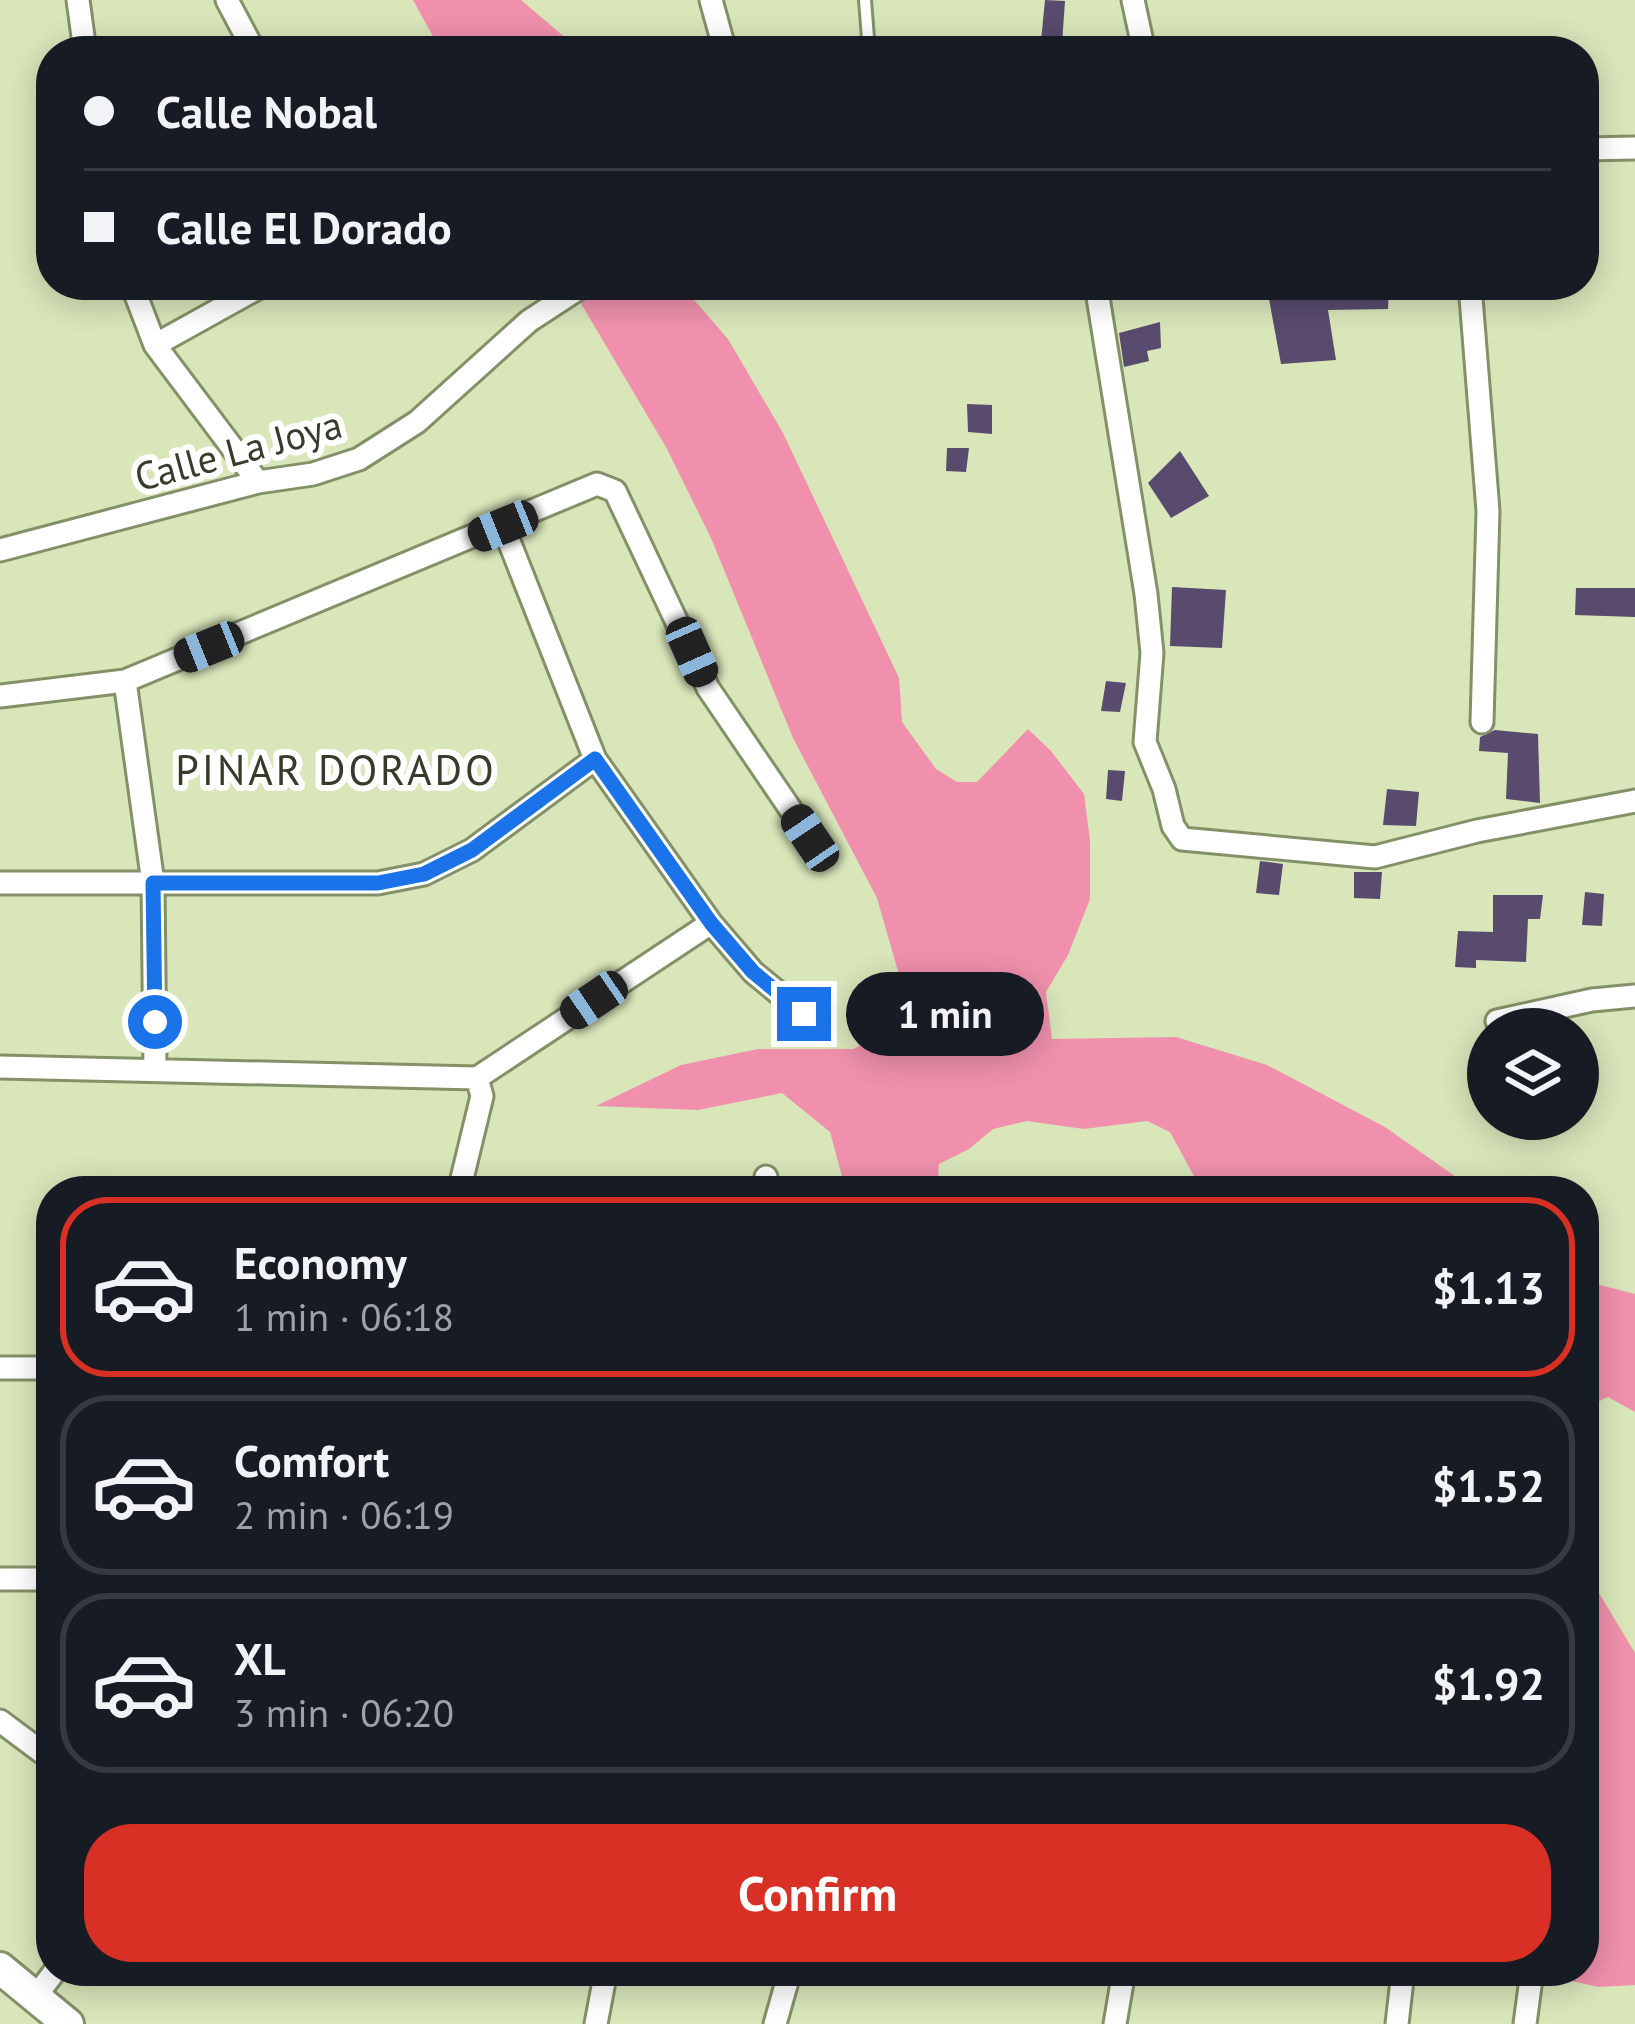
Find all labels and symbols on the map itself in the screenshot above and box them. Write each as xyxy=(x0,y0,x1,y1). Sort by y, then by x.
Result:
street label: Calle La Joya xyxy=(129,398,347,502)
car xyxy=(463,496,543,556)
car xyxy=(661,612,723,692)
car xyxy=(169,617,249,677)
district label: PINAR DORADO xyxy=(175,742,497,797)
car xyxy=(775,798,845,878)
car xyxy=(554,965,634,1035)
callout: 1 min xyxy=(846,972,1044,1056)
route end xyxy=(777,987,831,1041)
route start xyxy=(128,995,182,1049)

